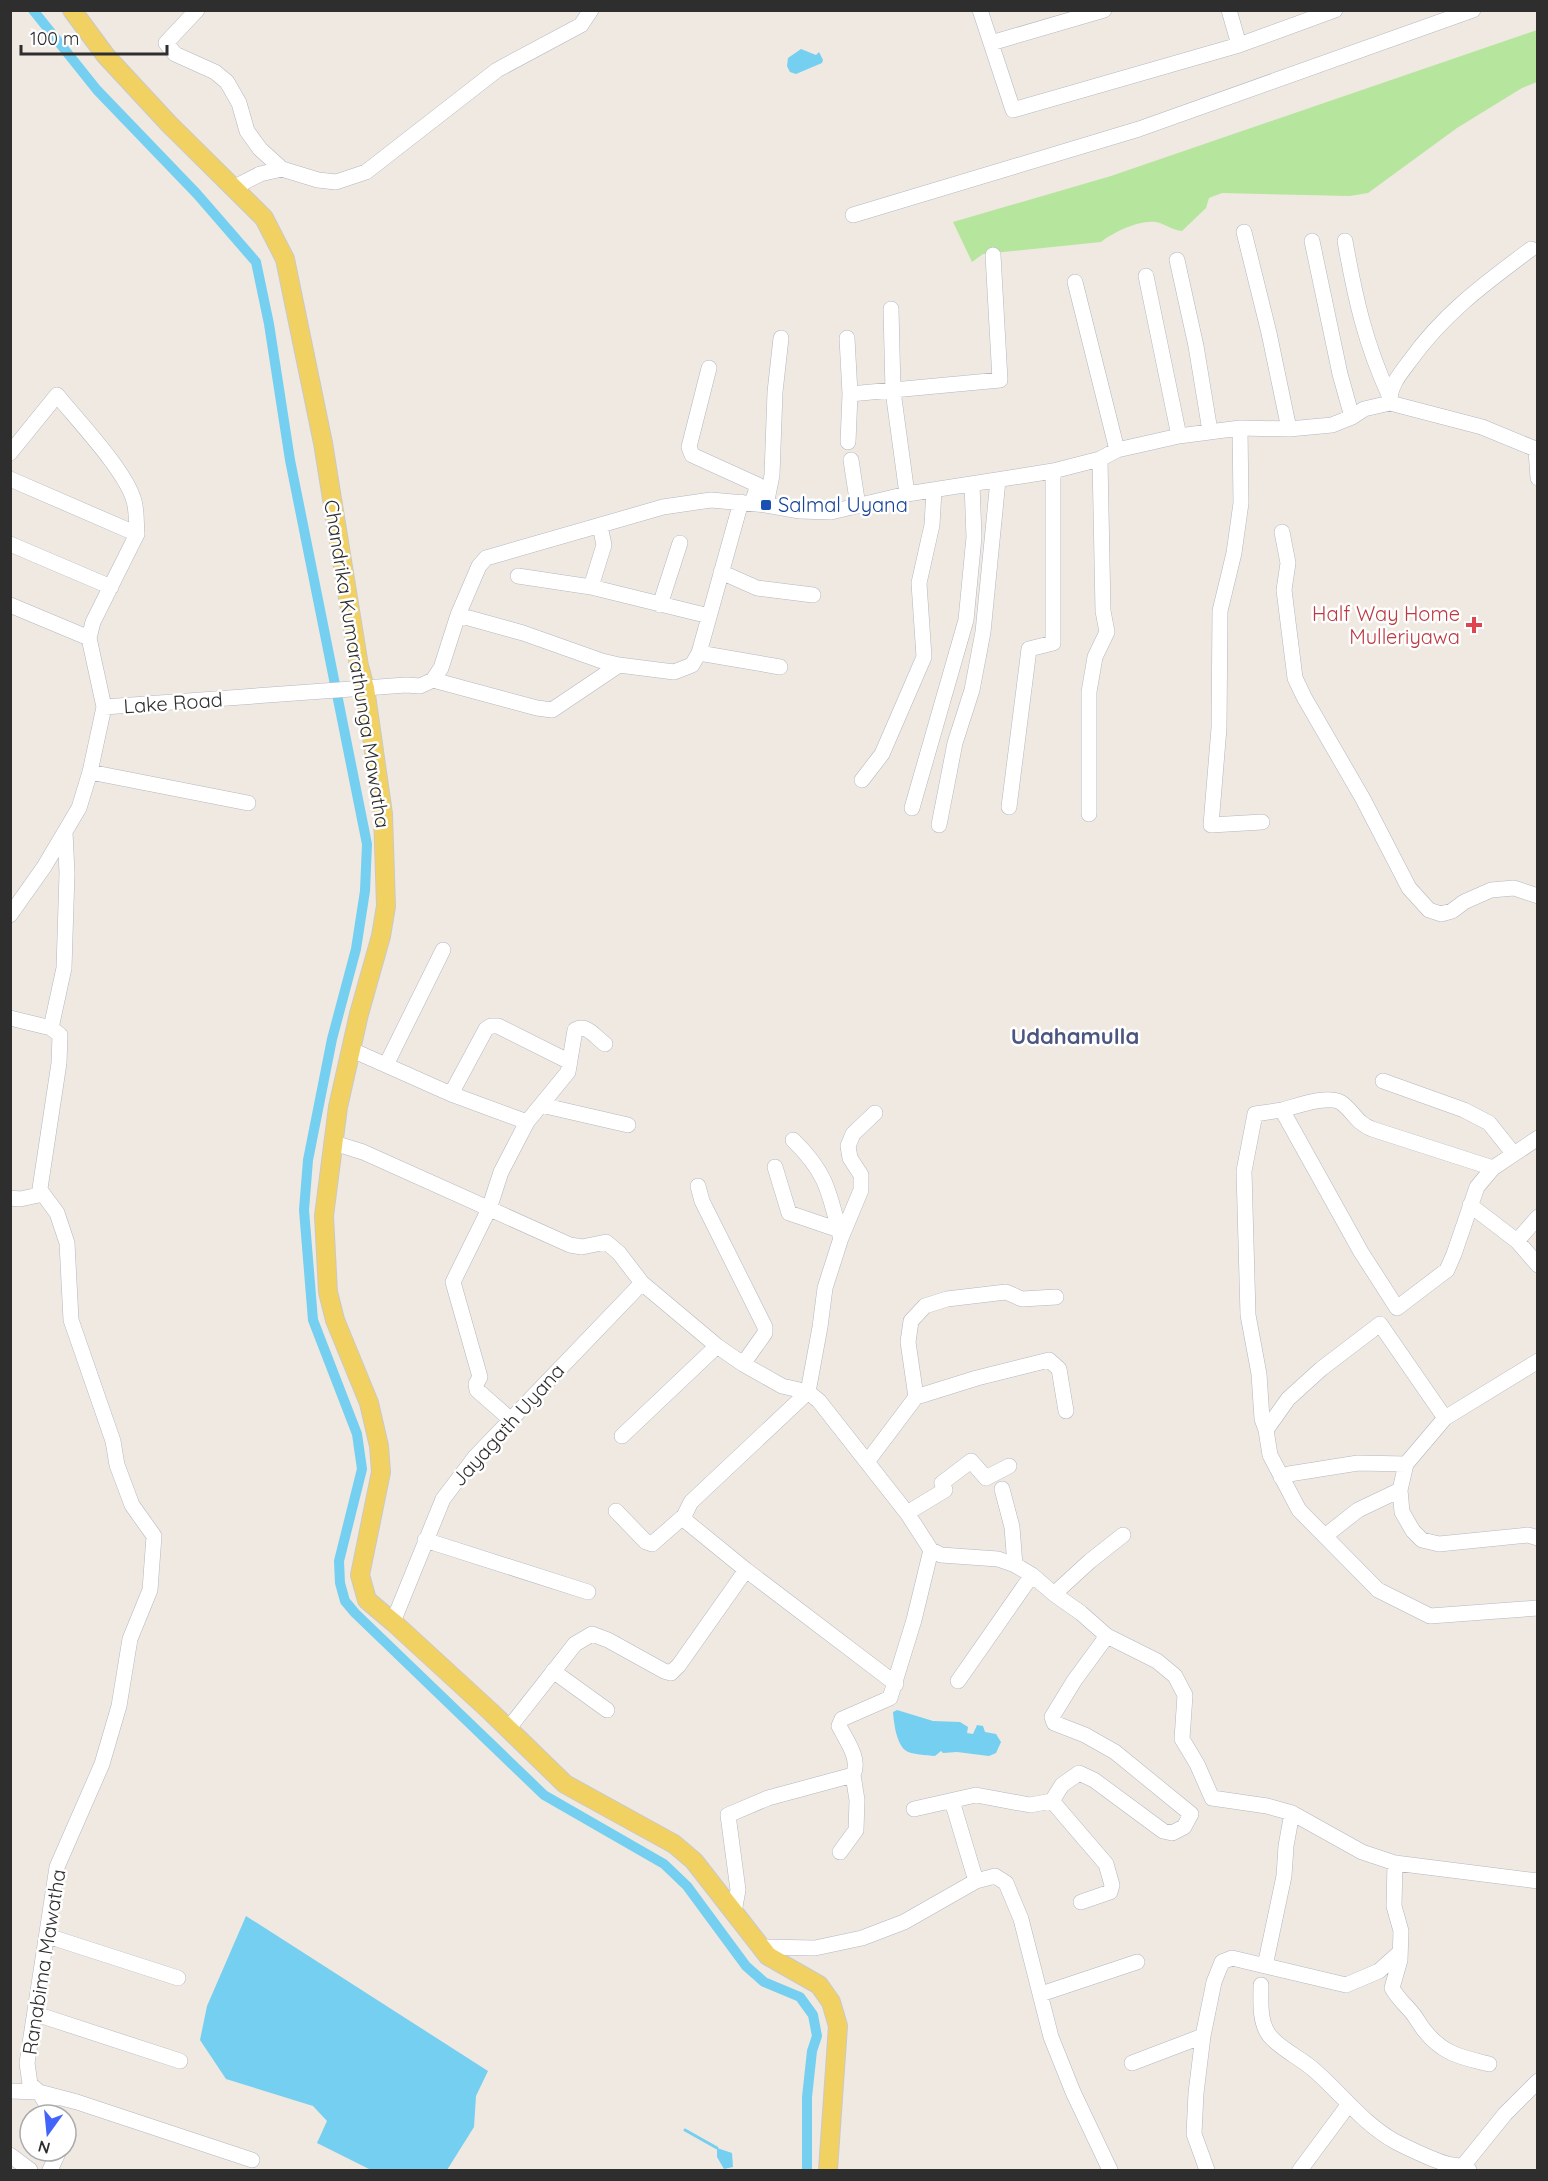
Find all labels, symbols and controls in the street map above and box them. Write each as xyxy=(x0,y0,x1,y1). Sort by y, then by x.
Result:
scale bar xyxy=(21,18,166,56)
text: 100 m xyxy=(30,27,79,50)
place label: Salmal Uyana xyxy=(778,492,908,517)
street label: Chandrika Kumarathunga Mawatha xyxy=(319,498,396,830)
marker: Salmal Uyana xyxy=(759,498,773,512)
place label: Half Way Home Mulleriyawa xyxy=(1312,601,1460,649)
marker: Half Way Home Mulleriyawa xyxy=(1465,616,1483,634)
street label: Lake Road xyxy=(123,687,223,718)
district label: Udahamulla xyxy=(1011,1022,1139,1050)
street label: Jayagath Uyana xyxy=(446,1358,569,1491)
street label: Ranabima Mawatha xyxy=(16,1867,71,2056)
north arrow xyxy=(18,2103,78,2163)
text: N xyxy=(36,2136,52,2159)

